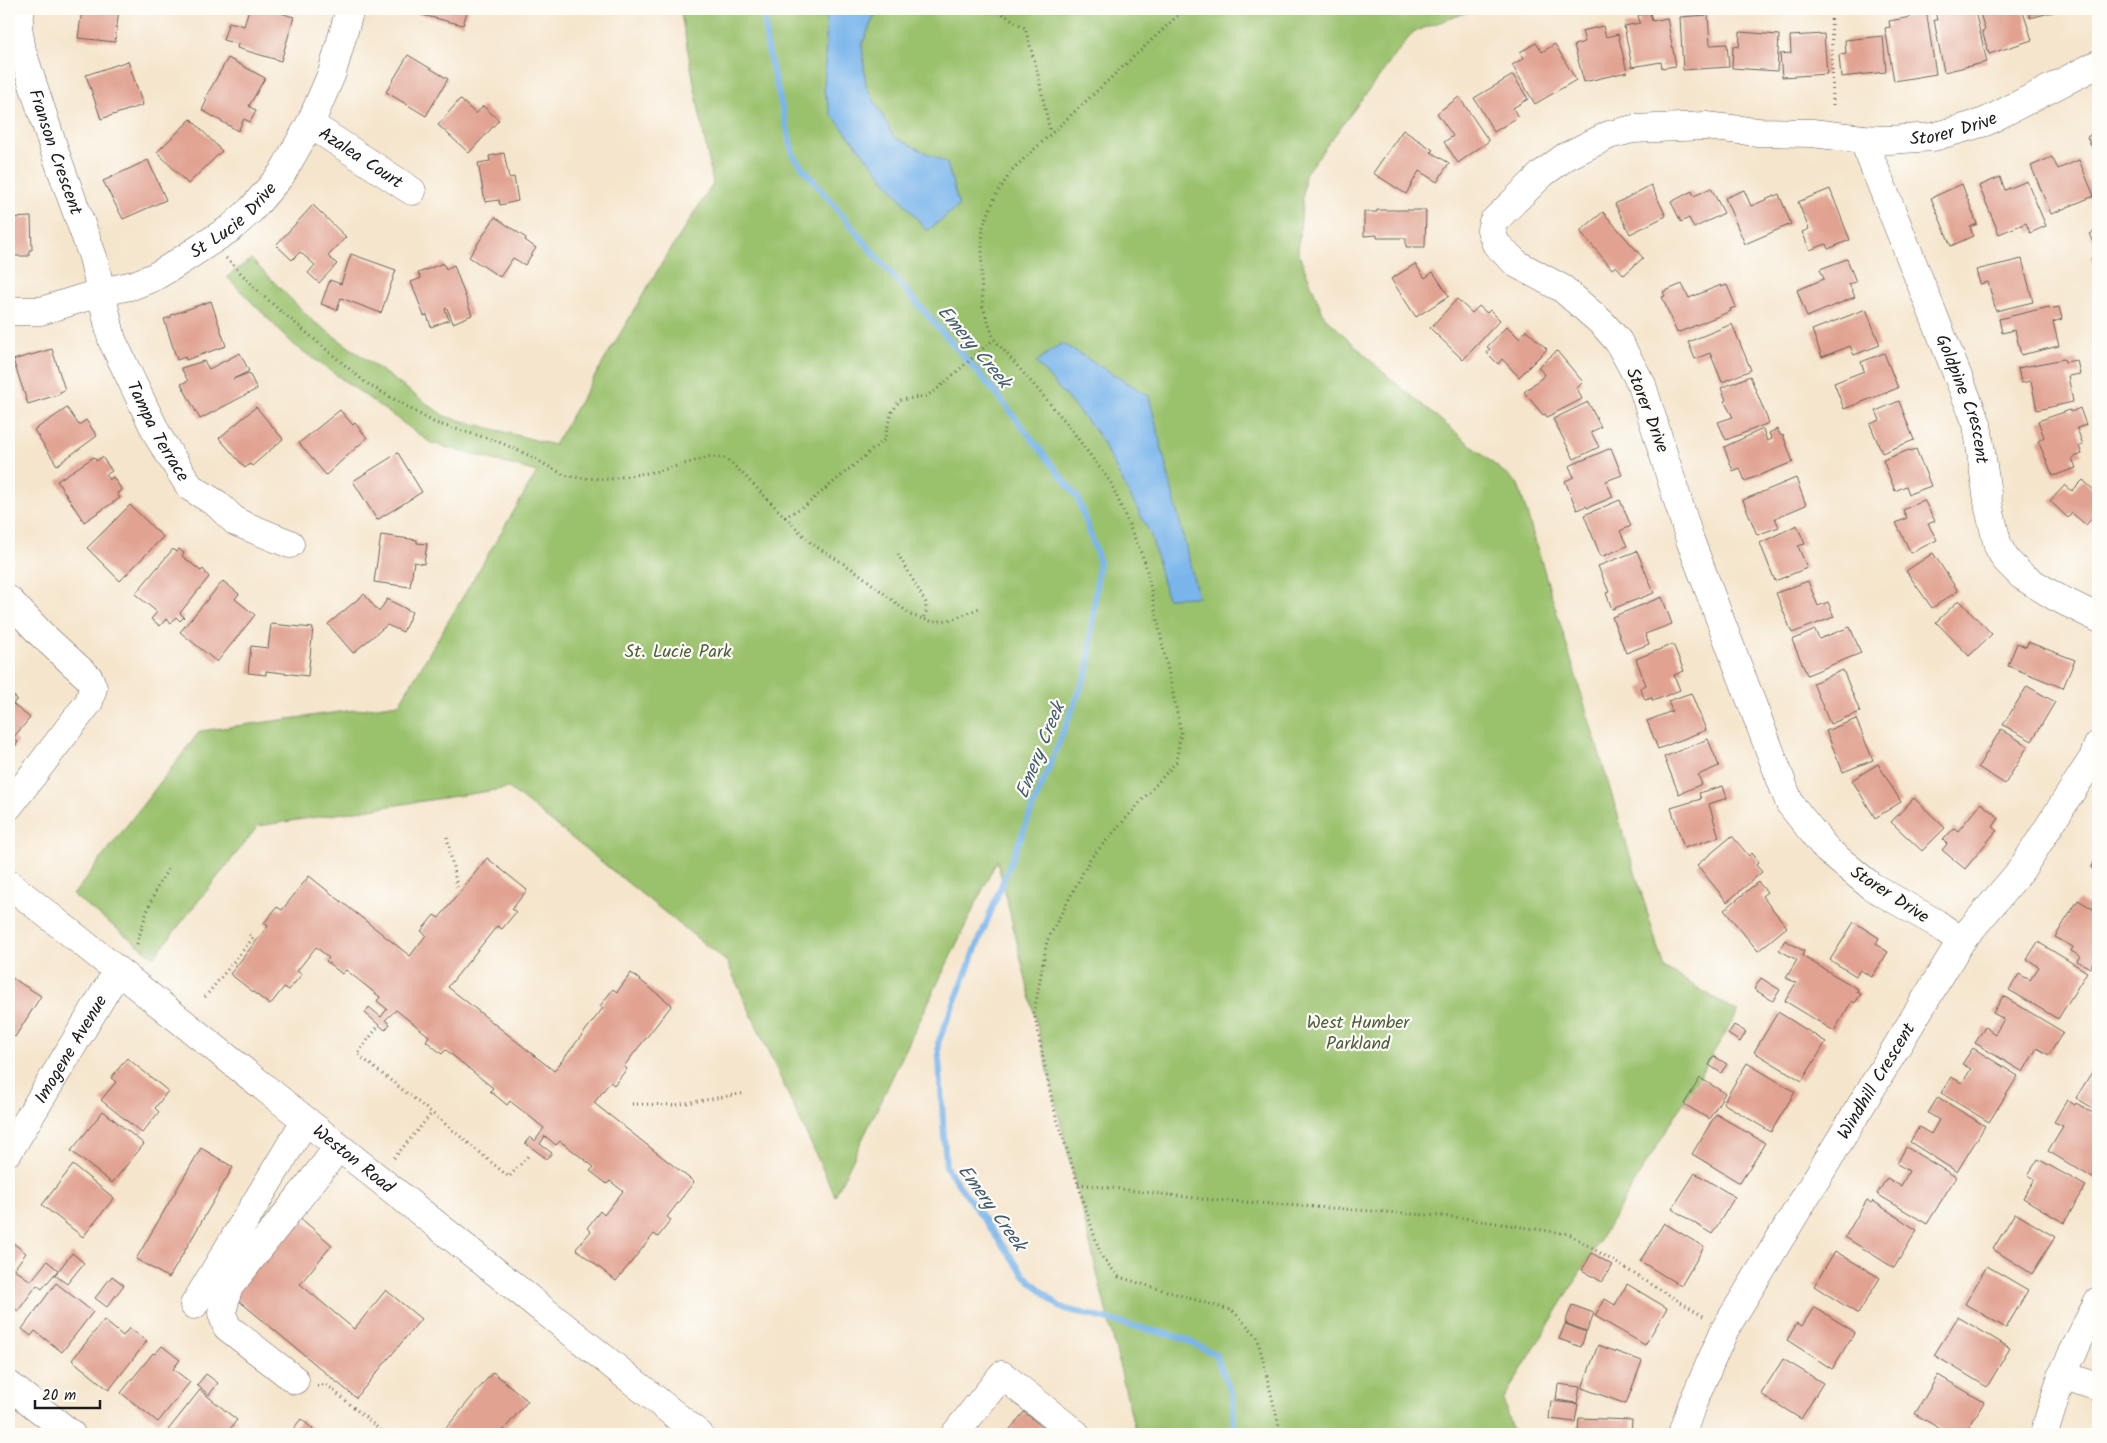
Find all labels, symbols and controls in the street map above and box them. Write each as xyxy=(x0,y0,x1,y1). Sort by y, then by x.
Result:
street label: Franson Crescent xyxy=(19,86,90,220)
street label: Storer Drive xyxy=(1909,105,2003,155)
street label: Azalea Court xyxy=(312,120,409,198)
street label: St Lucie Drive xyxy=(184,176,285,267)
water label: Emery Creek xyxy=(929,299,1019,398)
street label: Goldpine Crescent xyxy=(1927,330,1996,467)
street label: Storer Drive xyxy=(1617,364,1676,457)
street label: Tampa Terrace xyxy=(118,377,196,488)
park label: St. Lucie Park xyxy=(625,638,732,667)
water label: Emery Creek xyxy=(1008,695,1075,803)
street label: Storer Drive xyxy=(1844,859,1935,932)
street label: Imogene Avenue xyxy=(28,990,116,1110)
park label: West Humber Parkland xyxy=(1307,1009,1410,1059)
street label: Windhill Crescent xyxy=(1830,1017,1925,1146)
street label: Weston Road xyxy=(306,1118,401,1203)
water label: Emery Creek xyxy=(949,1158,1035,1260)
scale bar xyxy=(35,1378,100,1410)
text: 20 m xyxy=(42,1384,76,1408)

